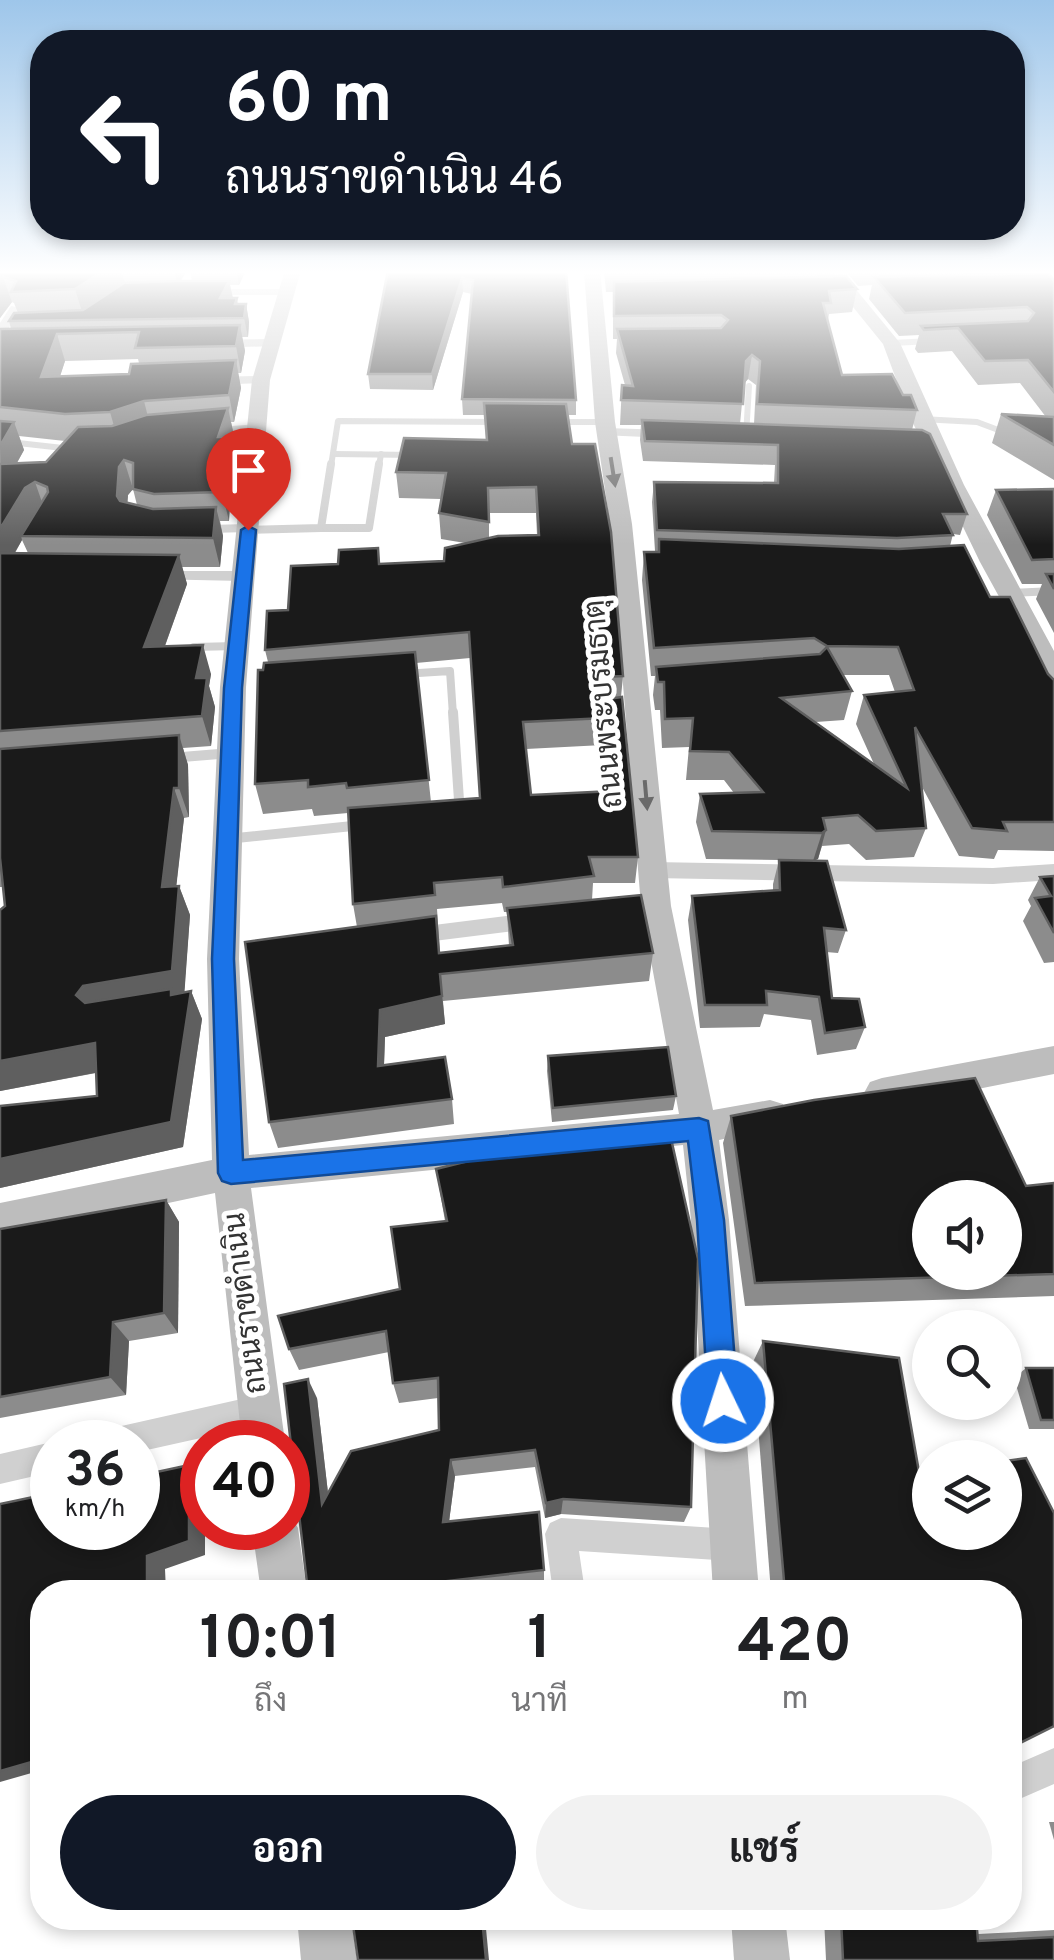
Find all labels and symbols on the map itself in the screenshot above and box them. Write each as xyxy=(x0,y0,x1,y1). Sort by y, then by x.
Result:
pin xyxy=(206,428,291,531)
one-way arrow xyxy=(606,456,621,488)
street label: ถนนพระบรมธาตุ xyxy=(577,598,633,810)
one-way arrow xyxy=(639,780,655,811)
street label: ถนนราขดำเนิน xyxy=(217,1210,276,1396)
position arrow xyxy=(671,1349,775,1453)
speed limit sign: 40 xyxy=(180,1420,310,1550)

